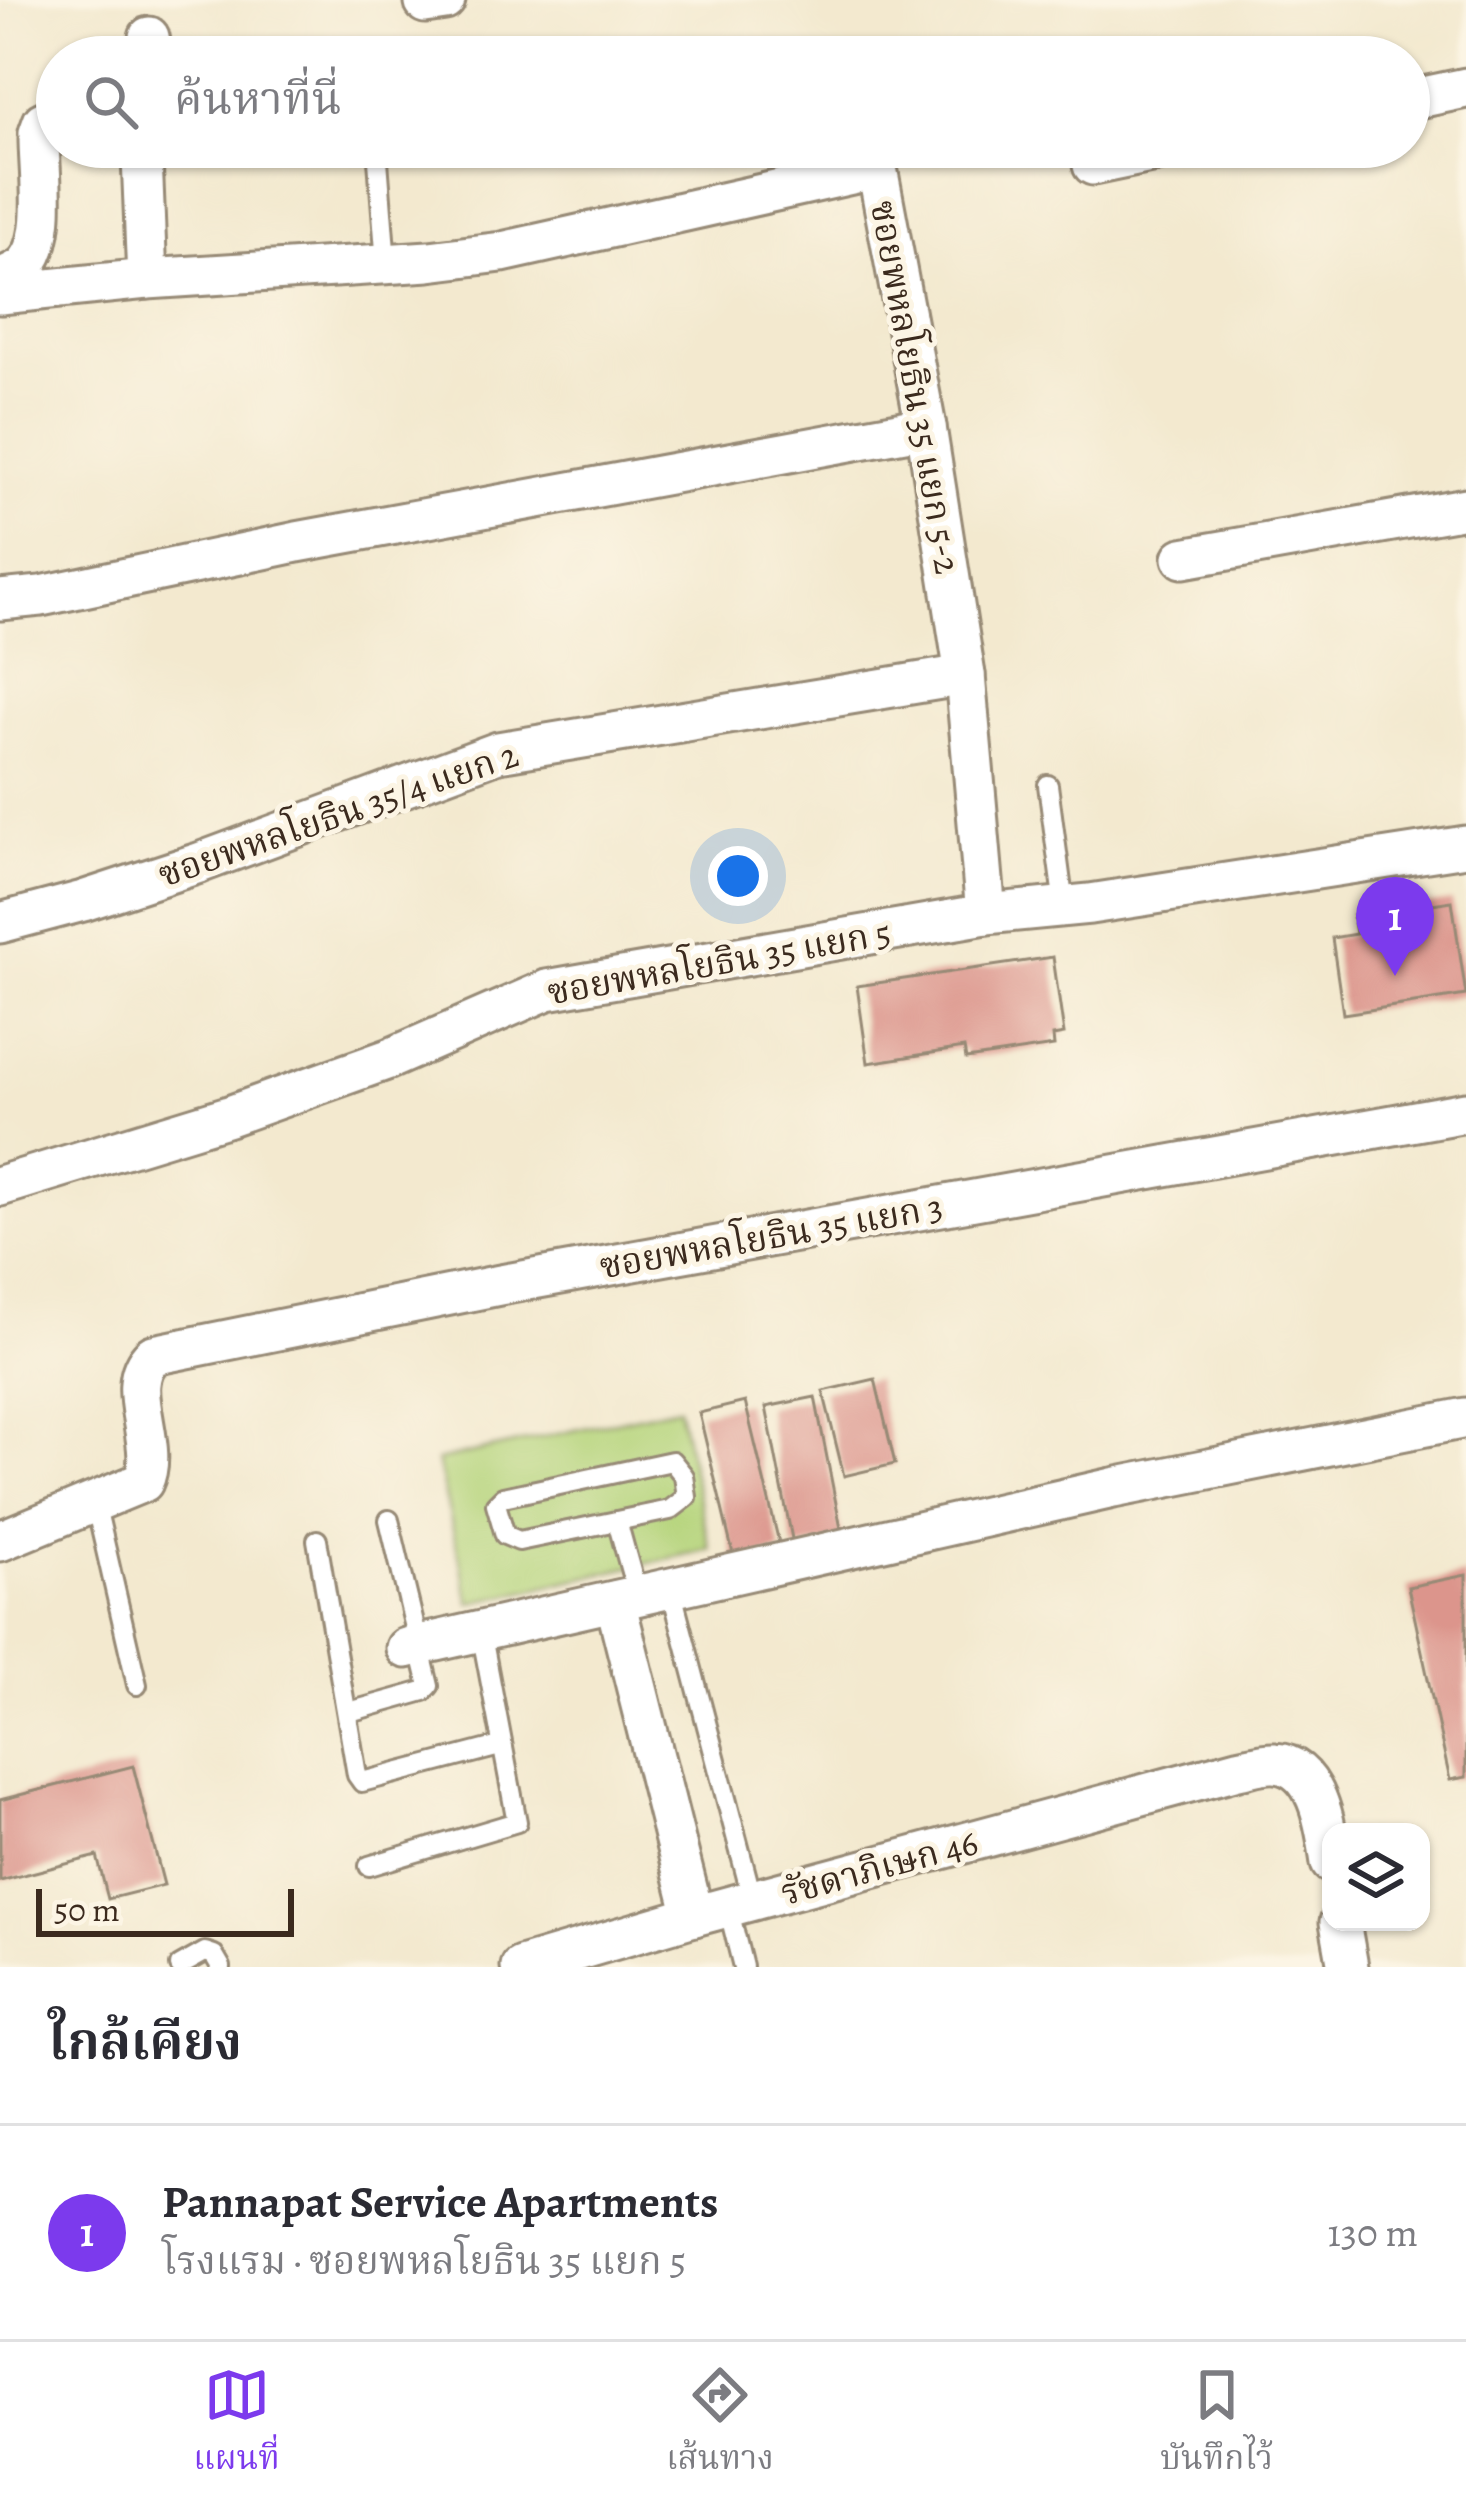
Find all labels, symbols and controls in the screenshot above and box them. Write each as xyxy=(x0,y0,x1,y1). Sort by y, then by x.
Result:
search box xyxy=(36,36,1430,168)
text: ค้นหาที่นี่ xyxy=(174,68,342,130)
icon: search xyxy=(78,69,144,135)
street label: ซอยพหลโยธิน 35 แยก 5-2 xyxy=(859,196,973,578)
street label: ซอยพหลโยธิน 35/4 แยก 2 xyxy=(151,729,525,899)
your location xyxy=(708,846,768,906)
pin: 1 xyxy=(1356,877,1434,976)
street label: ซอยพหลโยธิน 35 แยก 5 xyxy=(543,908,895,1016)
street label: ซอยพหลโยธิน 35 แยก 3 xyxy=(596,1182,946,1290)
street label: รัชดาภิเษก 46 xyxy=(775,1817,983,1917)
map controls xyxy=(1322,1823,1430,1931)
button: layers xyxy=(1322,1823,1430,1931)
scale bar xyxy=(36,1883,294,1936)
text: 50 m xyxy=(54,1887,120,1932)
text: ใกล้เคียง xyxy=(48,2007,242,2077)
text: Pannapat Service Apartments xyxy=(162,2171,718,2233)
text: 1 xyxy=(80,2206,94,2259)
text: 130 m xyxy=(1327,2206,1418,2259)
text: โรงแรม · ซอยพหลโยธิน 35 แยก 5 xyxy=(162,2234,686,2287)
tab: แผนที่ xyxy=(193,2362,280,2487)
tab: เส้นทาง xyxy=(666,2362,774,2487)
tab: บันทึกไว้ xyxy=(1160,2362,1273,2487)

